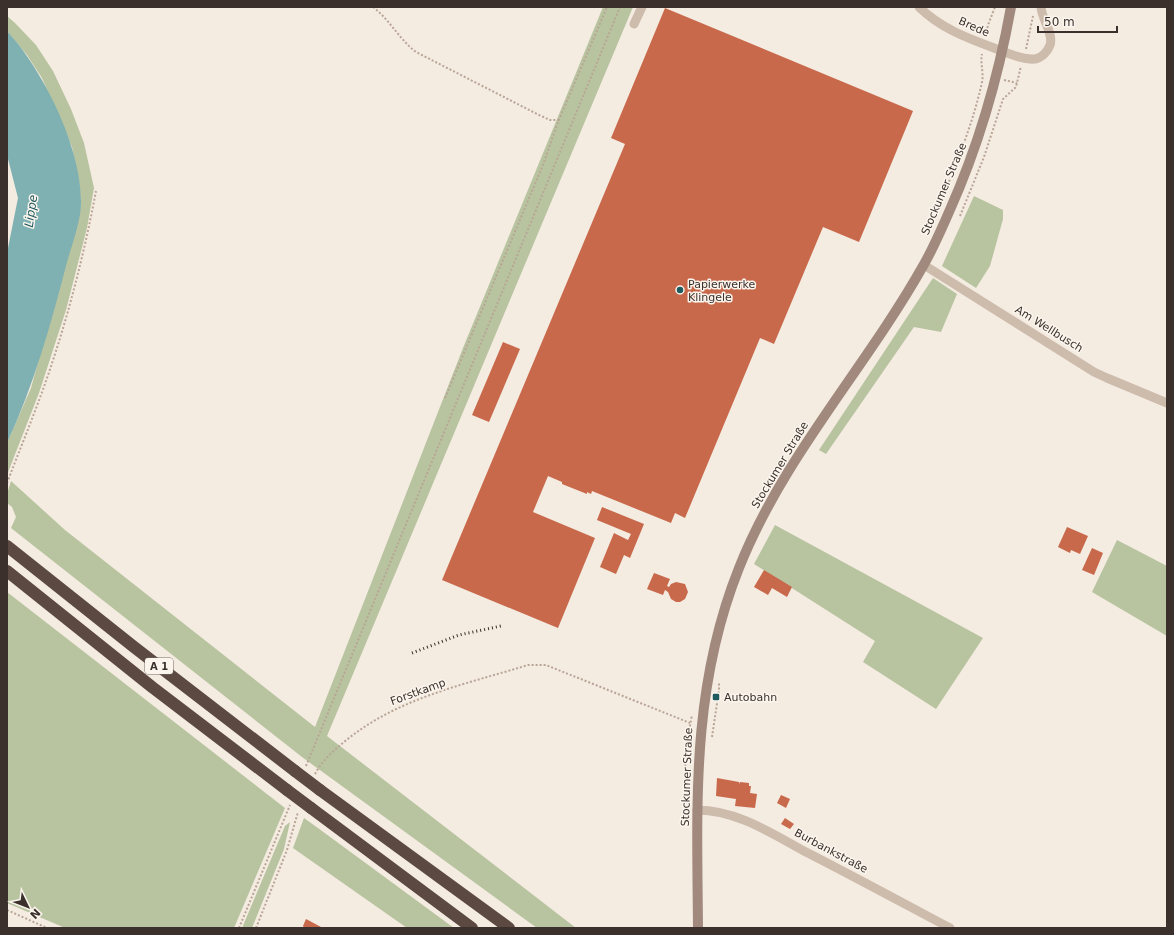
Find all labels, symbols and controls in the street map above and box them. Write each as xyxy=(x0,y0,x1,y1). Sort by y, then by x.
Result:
scale bar xyxy=(1038,8,1117,34)
street label: Brede xyxy=(957,14,992,40)
text: 50 m xyxy=(1044,15,1075,29)
street label: Stockumer Straße xyxy=(919,141,969,237)
water label: Lippe xyxy=(22,194,40,228)
place label: Papierwerke Klingele xyxy=(688,278,755,304)
marker: Papierwerke Klingele xyxy=(675,285,685,295)
street label: Am Wellbusch xyxy=(1013,303,1085,355)
street label: Stockumer Straße xyxy=(749,419,811,511)
road number: A 1 xyxy=(145,658,173,674)
street label: Forstkamp xyxy=(389,676,447,708)
place label: Autobahn xyxy=(724,691,777,704)
marker: Autobahn xyxy=(711,692,721,702)
street label: Stockumer Straße xyxy=(679,727,695,827)
street label: Burbankstraße xyxy=(792,826,870,876)
north arrow xyxy=(8,887,48,927)
text: N xyxy=(27,906,43,921)

